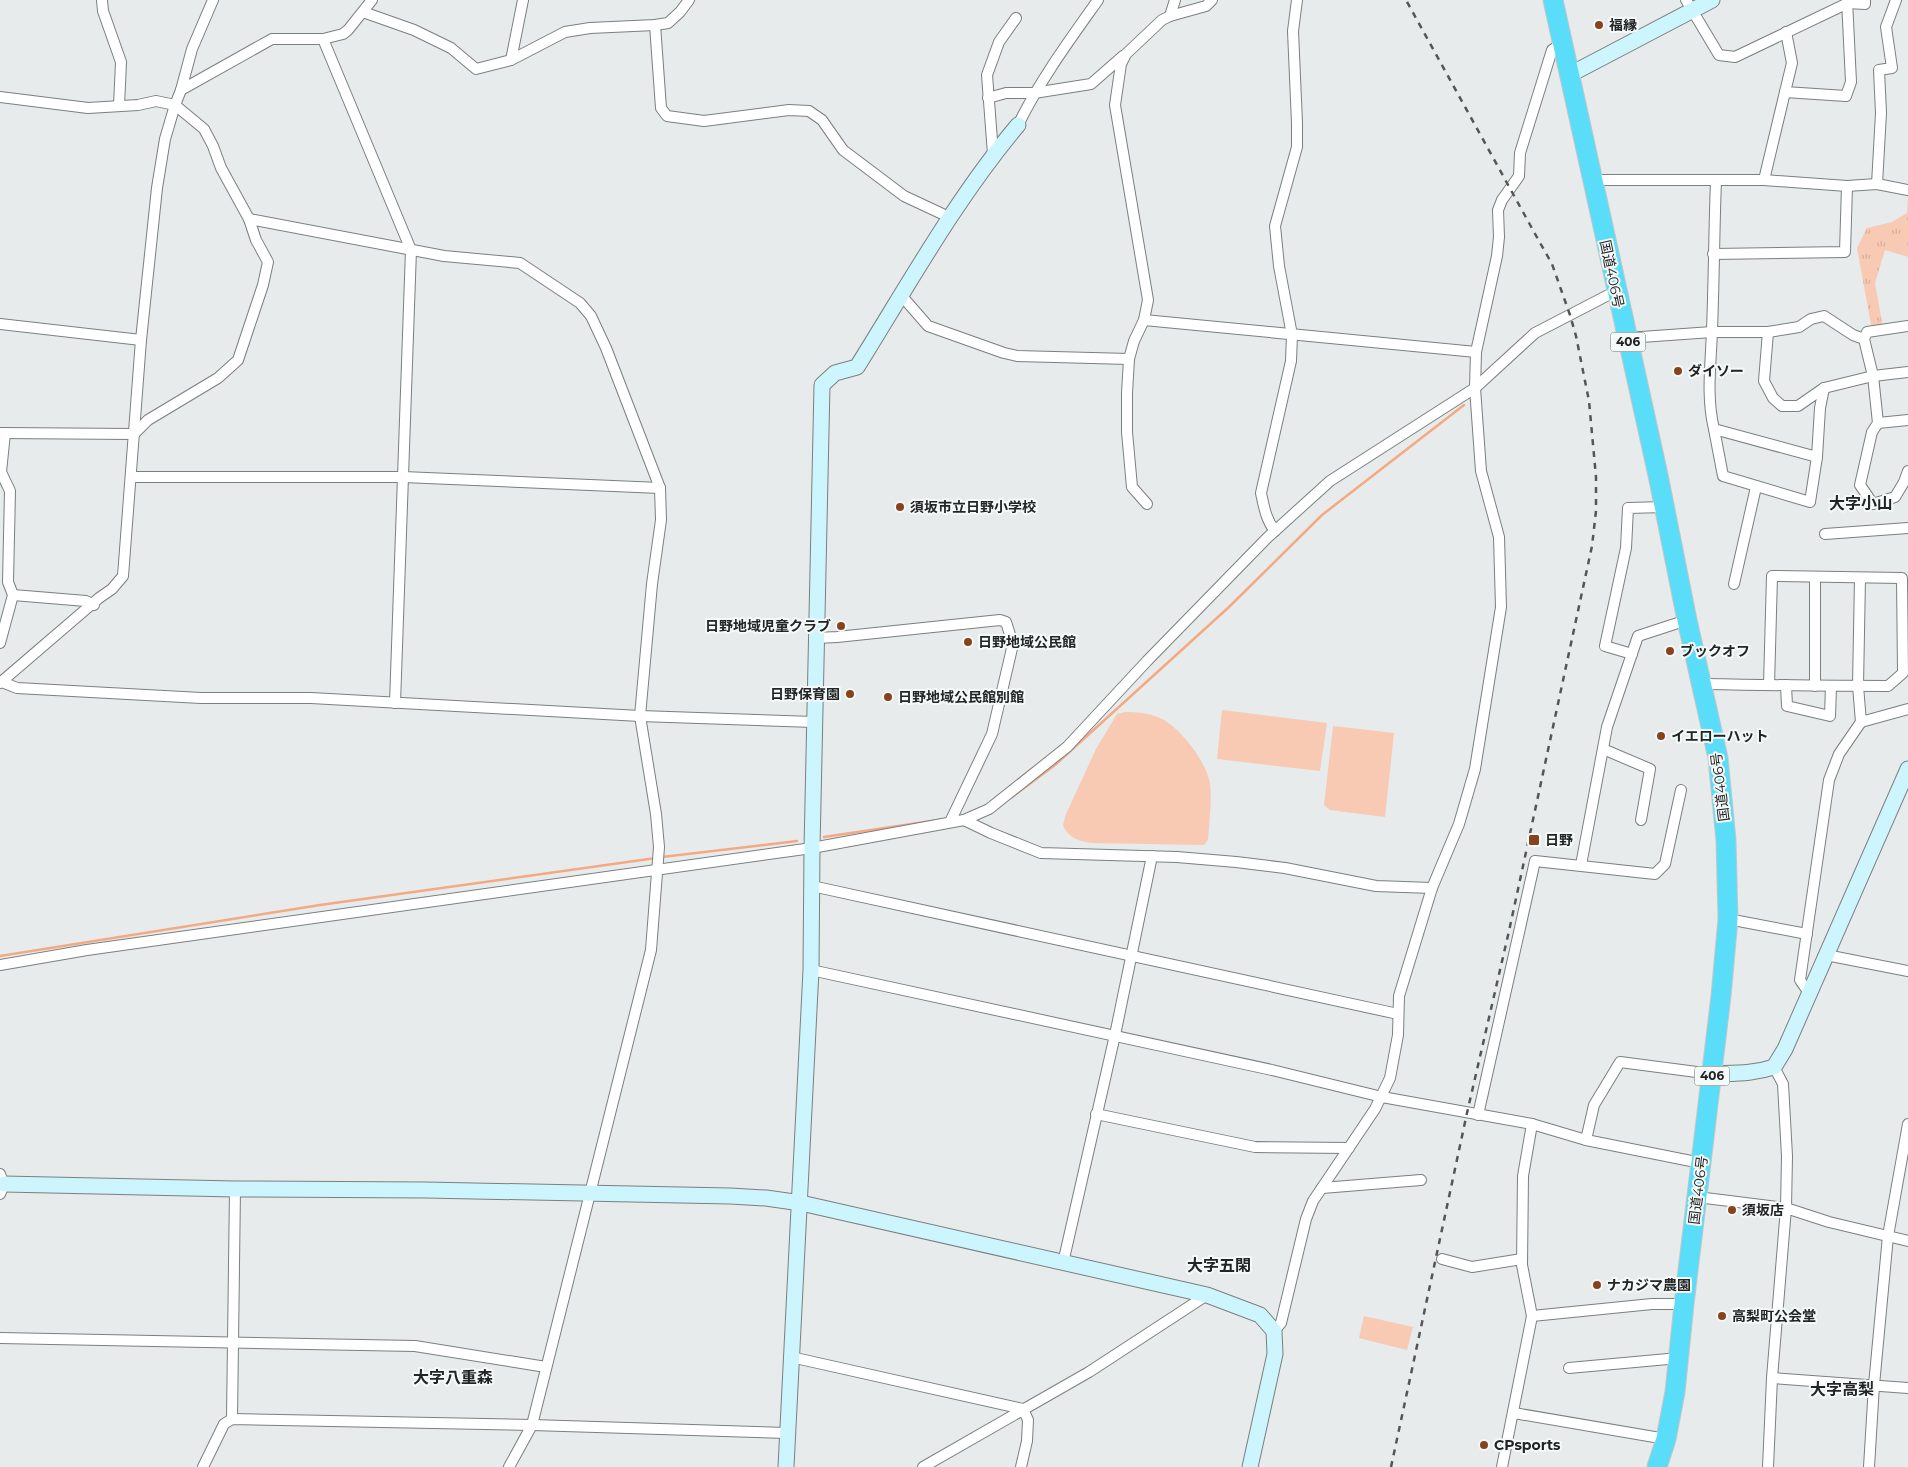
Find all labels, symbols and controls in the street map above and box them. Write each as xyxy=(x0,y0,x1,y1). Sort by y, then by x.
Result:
place label: 福縁 xyxy=(1609,16,1637,34)
marker: 福縁 xyxy=(1593,19,1605,31)
street label: 国道406号 xyxy=(1596,238,1628,310)
road number: 406 xyxy=(1610,332,1646,352)
place label: ダイソー xyxy=(1688,362,1744,380)
marker: ダイソー xyxy=(1672,365,1684,377)
district label: 大字小山 xyxy=(1829,494,1893,513)
place label: 須坂市立日野小学校 xyxy=(910,498,1036,516)
marker: 須坂市立日野小学校 xyxy=(894,501,906,513)
place label: 日野地域児童クラブ xyxy=(705,617,831,635)
marker: 日野地域児童クラブ xyxy=(835,620,847,632)
place label: 日野地域公民館 xyxy=(978,633,1076,651)
marker: 日野地域公民館 xyxy=(962,636,974,648)
place label: ブックオフ xyxy=(1680,642,1750,660)
marker: ブックオフ xyxy=(1664,645,1676,657)
place label: 日野保育園 xyxy=(770,685,840,703)
marker: 日野保育園 xyxy=(844,688,856,700)
place label: 日野地域公民館別館 xyxy=(898,688,1024,706)
marker: 日野地域公民館別館 xyxy=(882,691,894,703)
place label: イエローハット xyxy=(1671,727,1769,745)
marker: イエローハット xyxy=(1655,730,1667,742)
street label: 国道406号 xyxy=(1707,752,1733,822)
place label: 日野 xyxy=(1545,831,1573,849)
marker: 日野 xyxy=(1527,833,1541,847)
road number: 406 xyxy=(1694,1066,1730,1086)
street label: 国道406号 xyxy=(1685,1155,1711,1225)
place label: 須坂店 xyxy=(1742,1201,1784,1219)
marker: 須坂店 xyxy=(1726,1204,1738,1216)
district label: 大字五閑 xyxy=(1187,1256,1251,1275)
place label: ナカジマ農園 xyxy=(1607,1276,1691,1294)
marker: ナカジマ農園 xyxy=(1591,1279,1603,1291)
place label: 高梨町公会堂 xyxy=(1732,1307,1816,1325)
marker: 高梨町公会堂 xyxy=(1716,1310,1728,1322)
district label: 大字八重森 xyxy=(413,1368,493,1387)
district label: 大字高梨 xyxy=(1810,1380,1874,1399)
place label: CPsports xyxy=(1494,1436,1561,1454)
marker: CPsports xyxy=(1478,1439,1490,1451)

